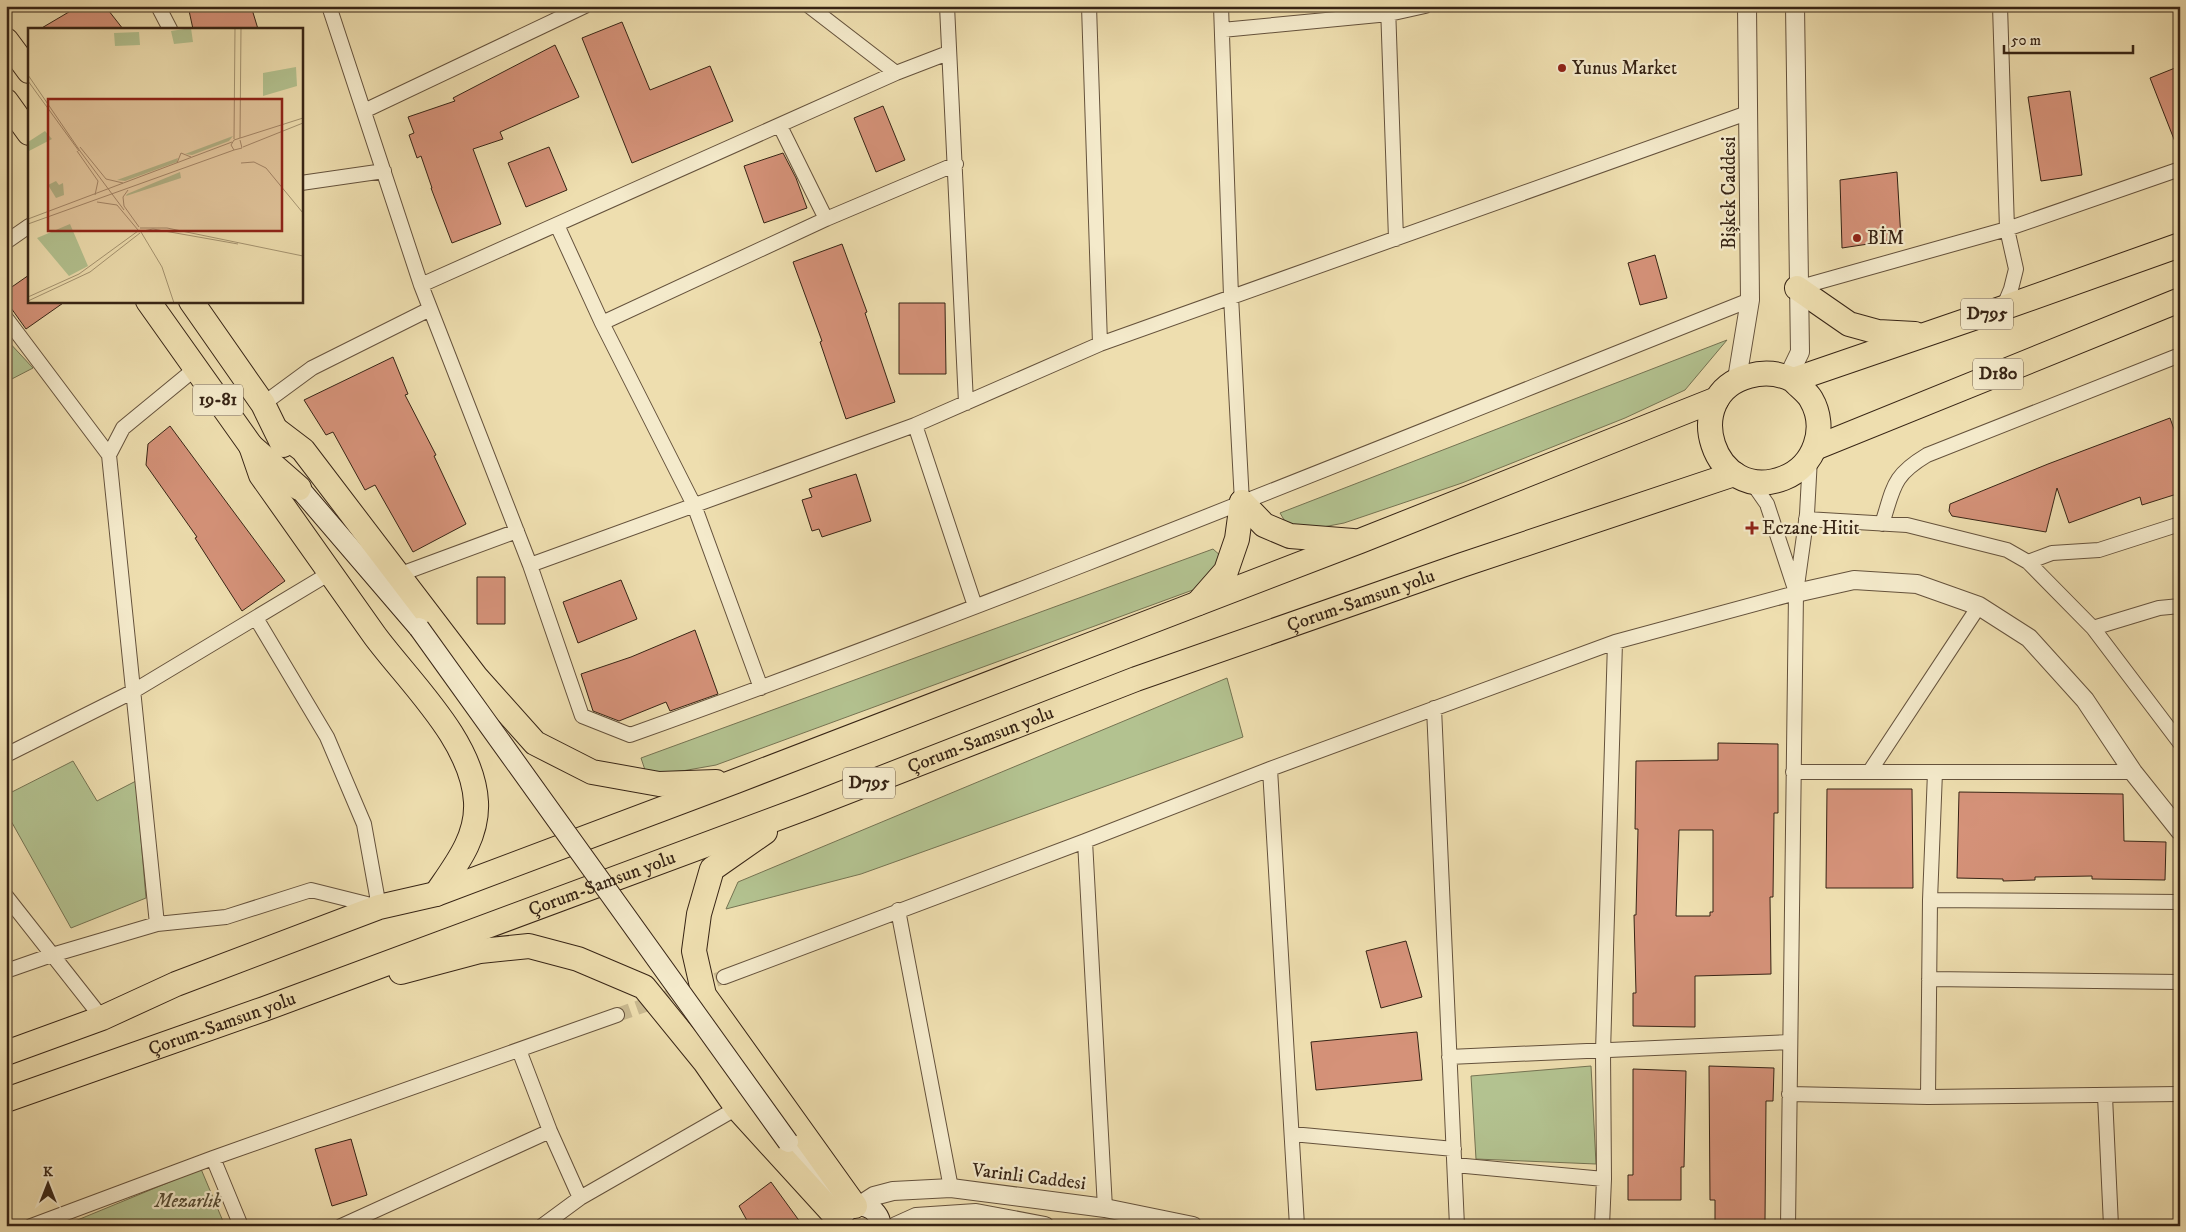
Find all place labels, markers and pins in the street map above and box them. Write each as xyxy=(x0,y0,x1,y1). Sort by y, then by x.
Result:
place label: Yunus Market xyxy=(1572,57,1677,80)
marker: Yunus Market xyxy=(1556,62,1568,74)
place label: BİM xyxy=(1867,226,1904,250)
marker: BİM xyxy=(1851,232,1863,244)
place label: Eczane Hitit xyxy=(1762,517,1860,540)
marker: Eczane Hitit xyxy=(1746,522,1758,534)

